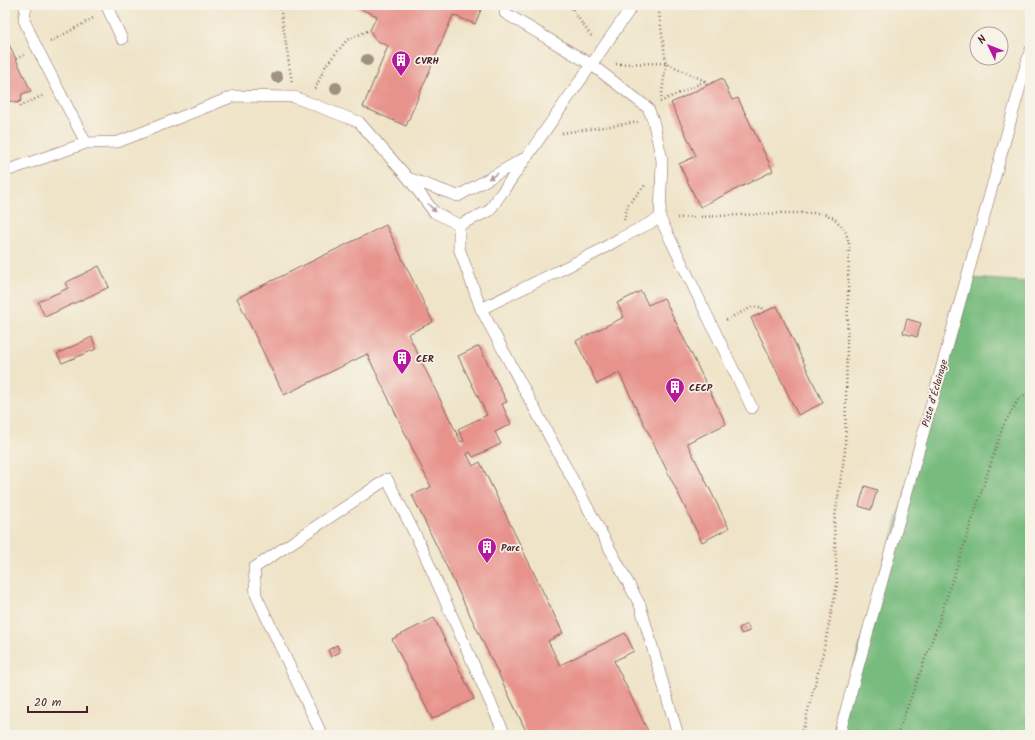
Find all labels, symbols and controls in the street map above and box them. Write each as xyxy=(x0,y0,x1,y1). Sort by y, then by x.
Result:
north arrow xyxy=(969,26,1009,66)
text: N xyxy=(973,31,991,49)
building icon: CVRH xyxy=(390,49,412,77)
place label: CVRH xyxy=(415,53,440,69)
one-way arrow xyxy=(487,173,499,180)
one-way arrow xyxy=(428,203,437,213)
building icon: CER xyxy=(391,347,413,375)
place label: CER xyxy=(416,351,434,367)
street label: Piste d’Éclairage xyxy=(918,357,952,429)
building icon: CECP xyxy=(664,376,686,404)
place label: CECP xyxy=(689,380,713,396)
building icon: Parc xyxy=(476,536,498,564)
place label: Parc xyxy=(501,540,520,556)
scale bar xyxy=(28,688,87,714)
text: 20 m xyxy=(34,693,62,712)

